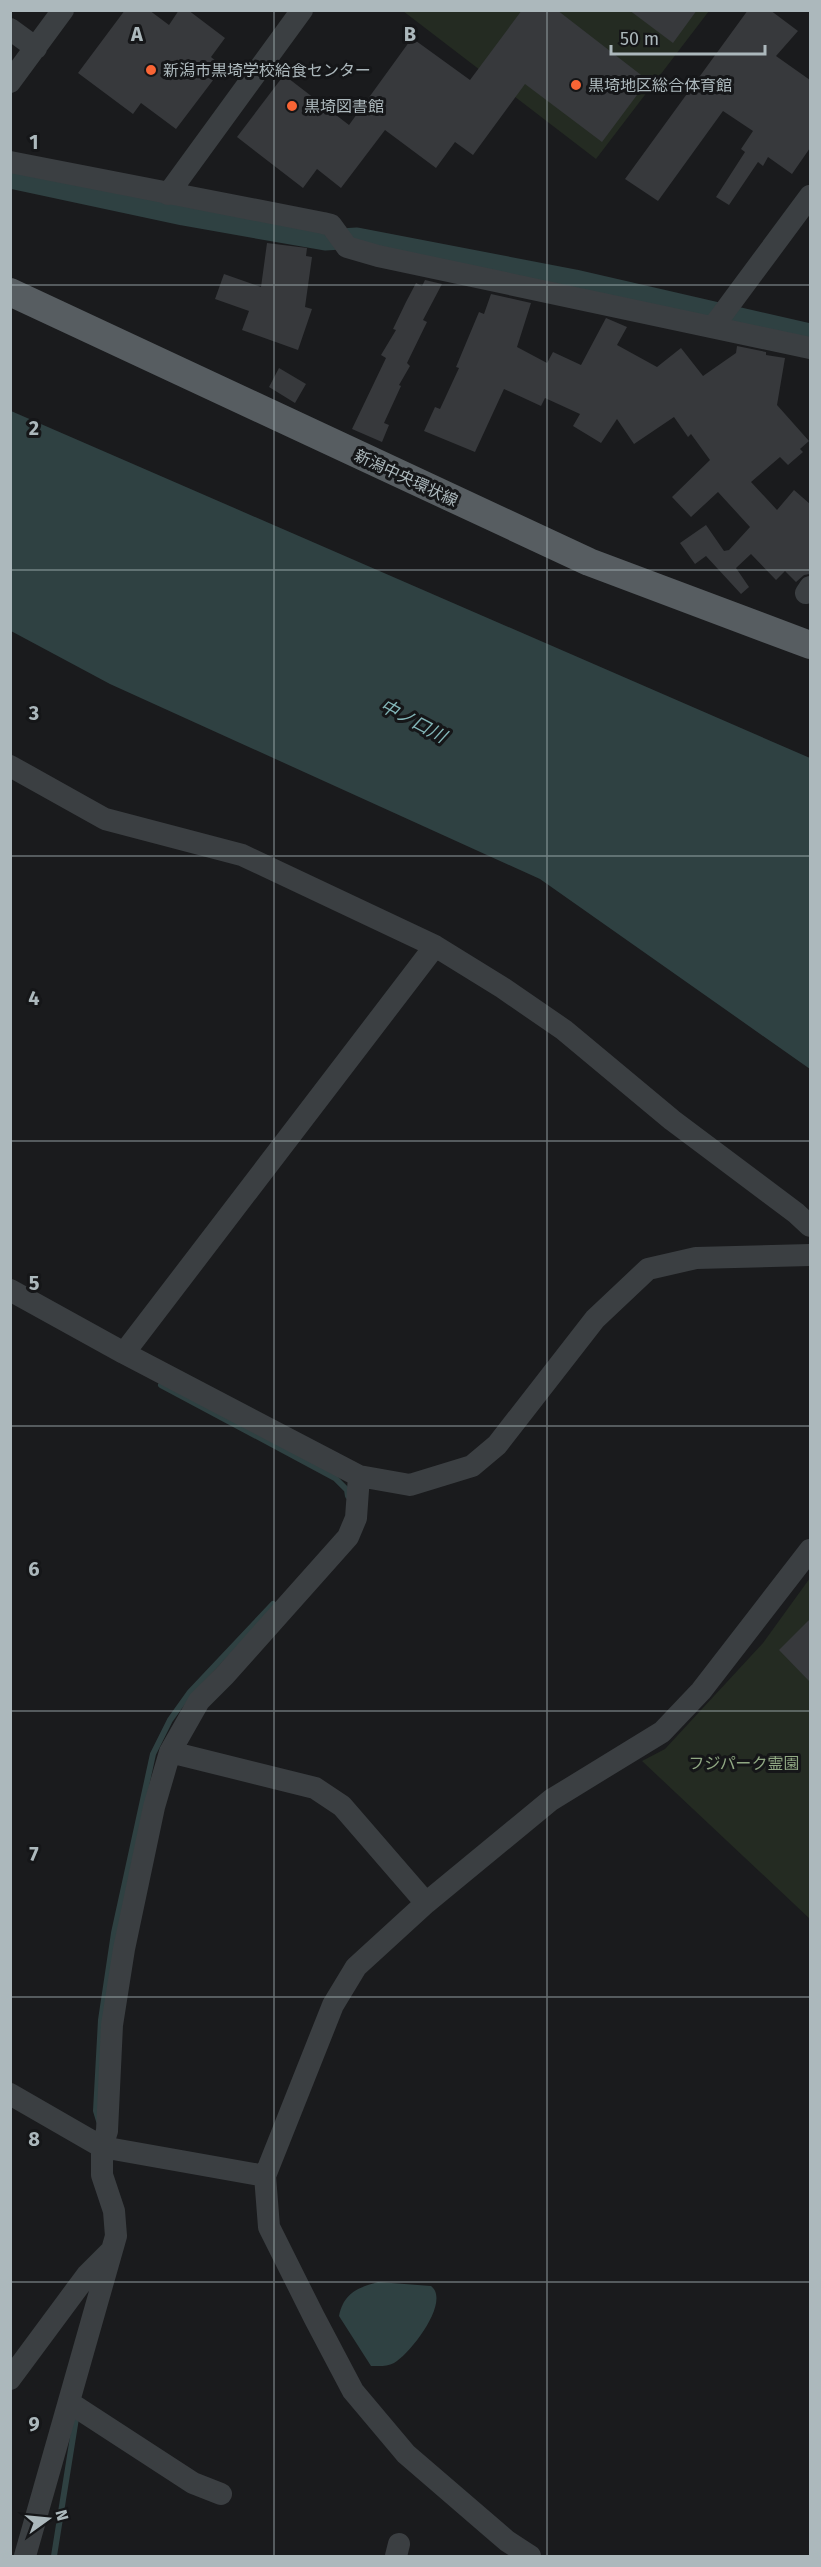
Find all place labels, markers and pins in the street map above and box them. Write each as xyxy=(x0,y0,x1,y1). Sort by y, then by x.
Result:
place label: 新潟市黒埼学校給食センター xyxy=(163,61,371,80)
marker: 新潟市黒埼学校給食センター xyxy=(144,63,158,77)
place label: 黒埼地区総合体育館 xyxy=(588,76,732,95)
marker: 黒埼地区総合体育館 xyxy=(569,78,583,92)
place label: 黒埼図書館 xyxy=(304,97,384,116)
marker: 黒埼図書館 xyxy=(285,99,299,113)

